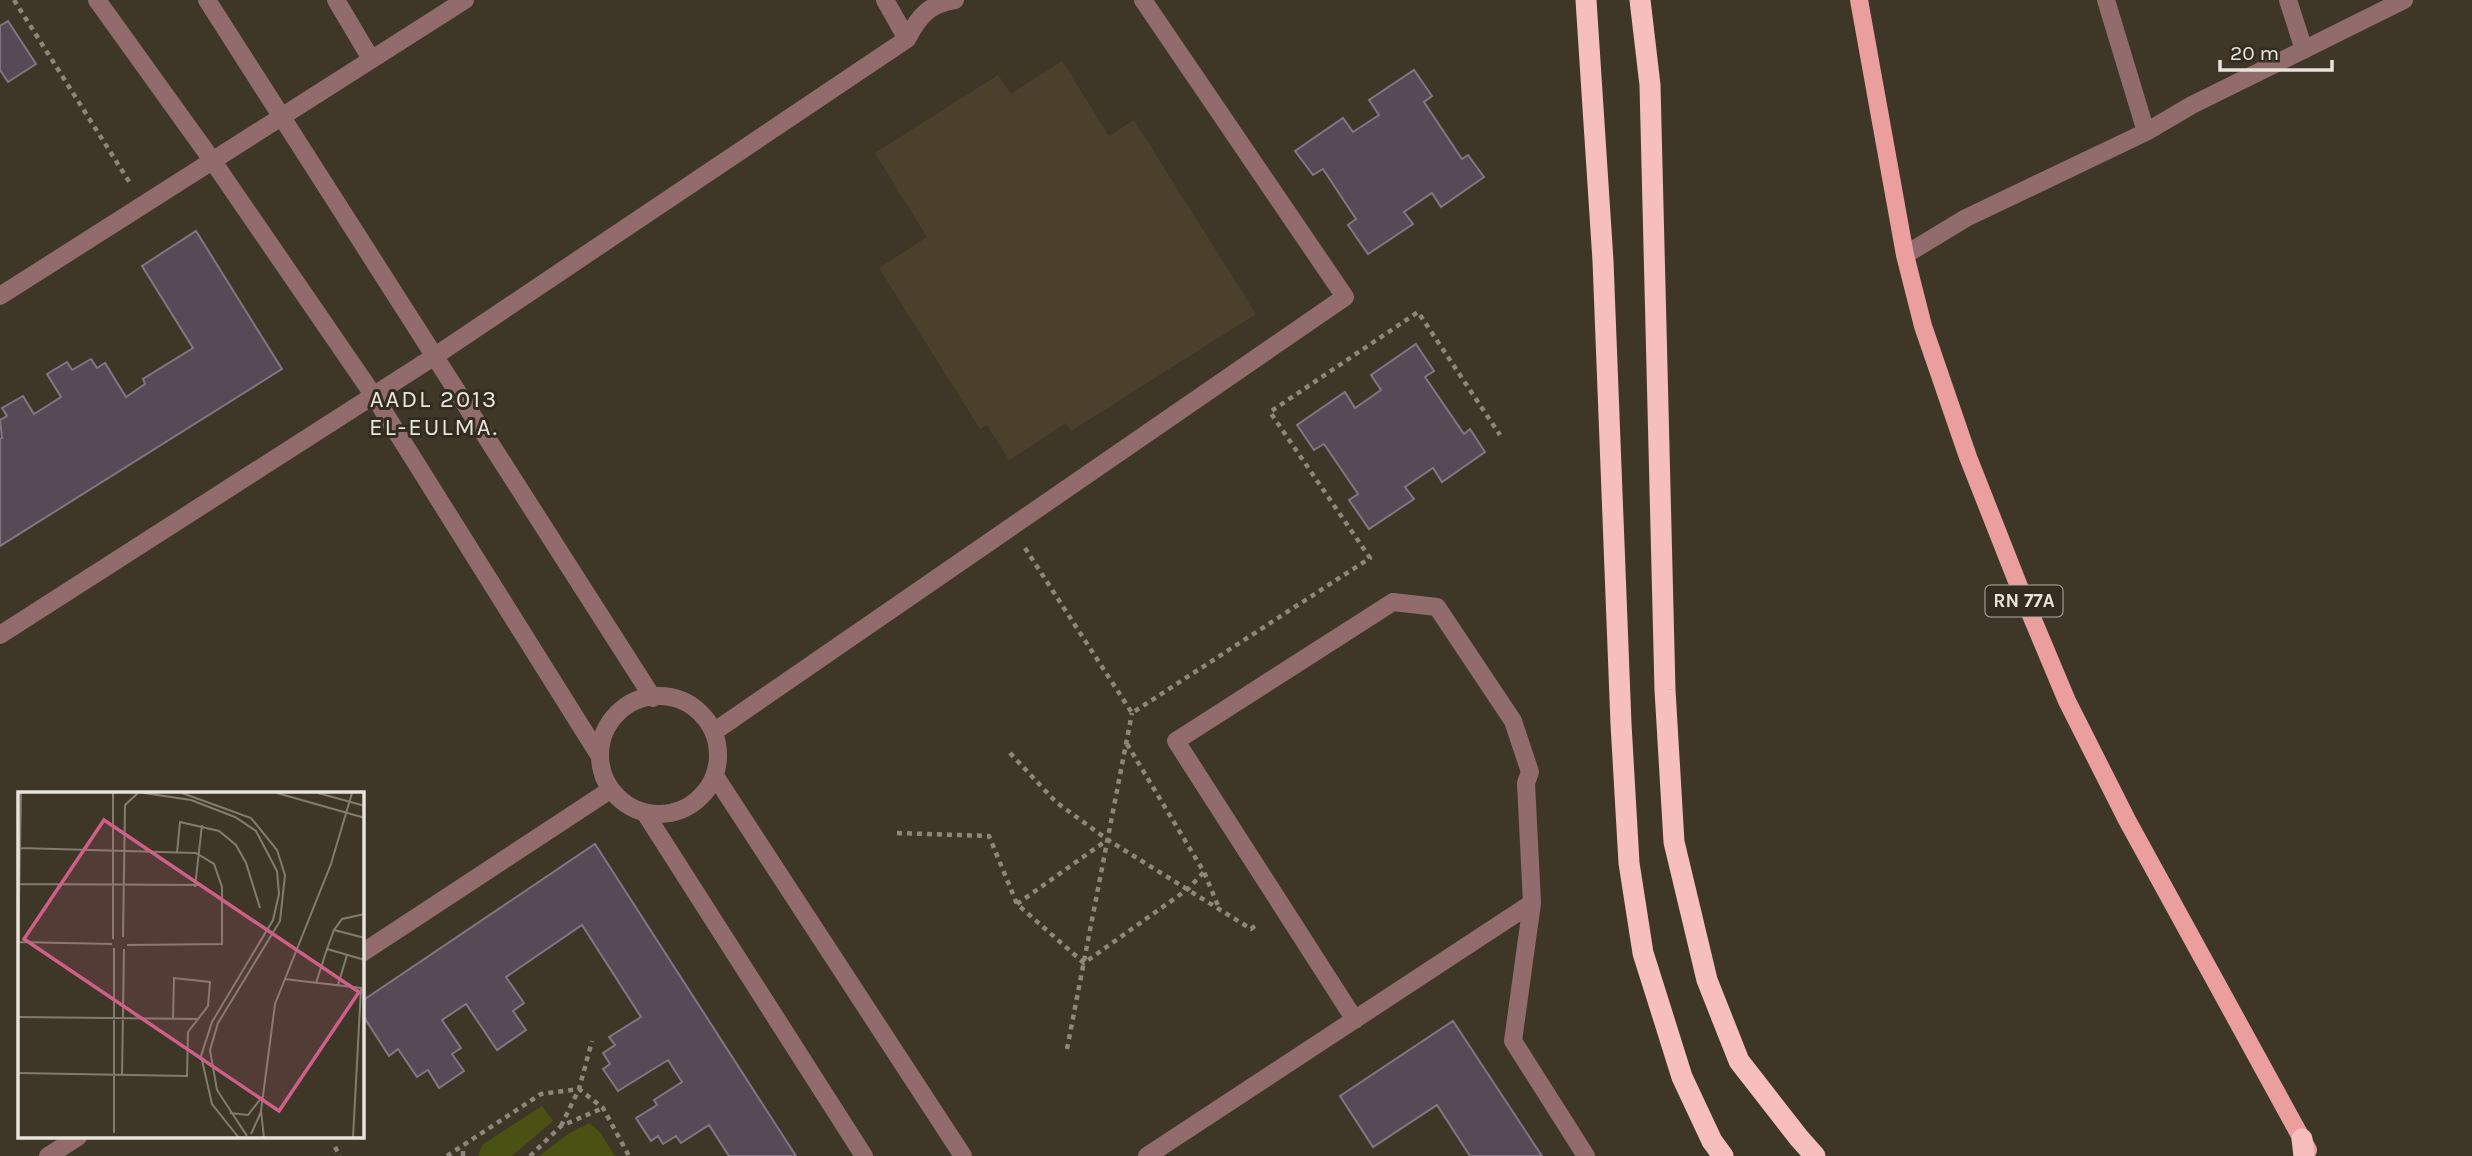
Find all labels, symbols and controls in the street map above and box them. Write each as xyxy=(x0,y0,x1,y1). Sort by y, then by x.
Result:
scale bar xyxy=(2220,28,2332,72)
text: 20 m xyxy=(2230,41,2279,65)
district label: AADL 2013 EL-EULMA. xyxy=(369,385,499,441)
road number: RN 77A xyxy=(1986,586,2062,616)
inset map xyxy=(18,792,364,1138)

